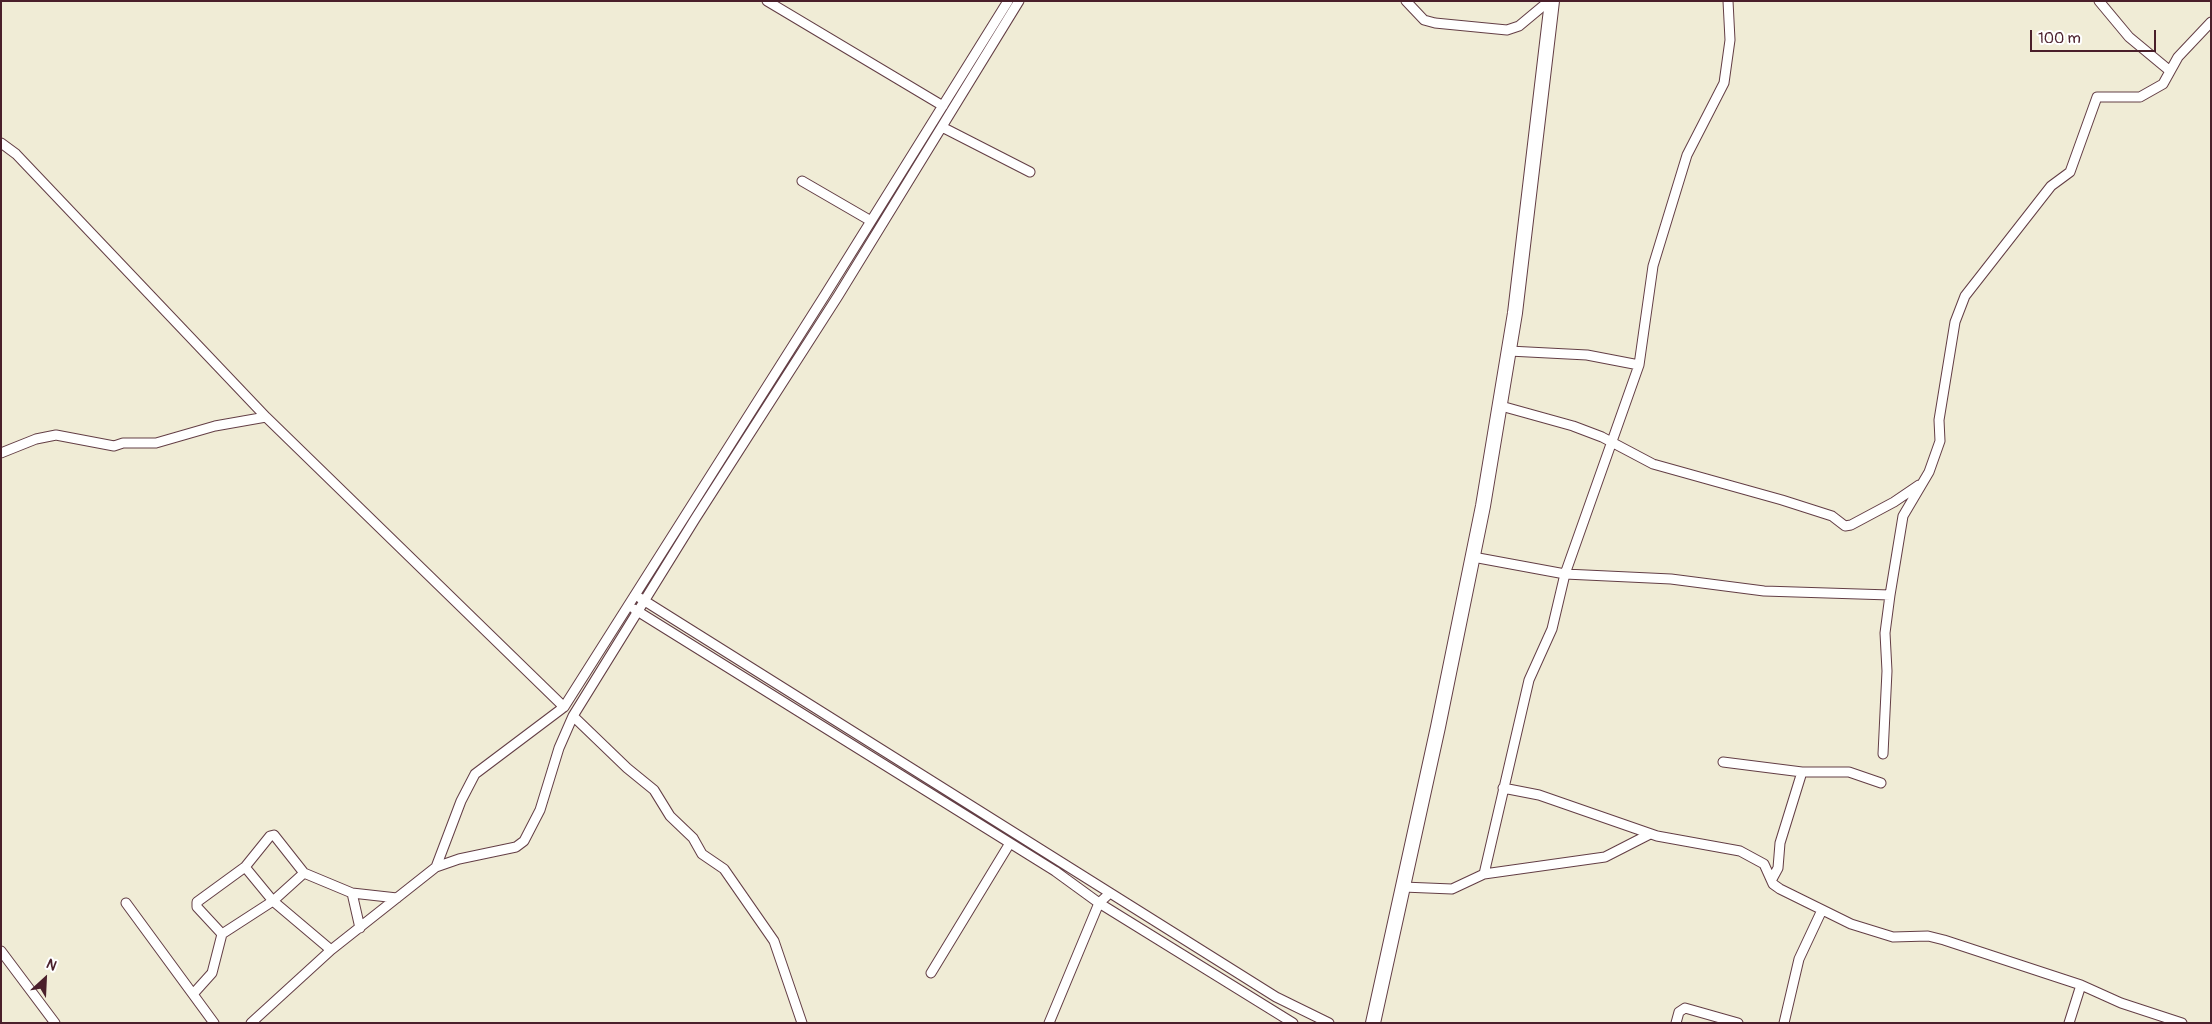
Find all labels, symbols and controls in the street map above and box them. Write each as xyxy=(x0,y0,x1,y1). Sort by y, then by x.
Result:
scale bar xyxy=(2032,20,2158,52)
text: 100 m xyxy=(2038,29,2081,48)
north arrow xyxy=(20,954,70,1004)
text: N xyxy=(44,955,59,975)

